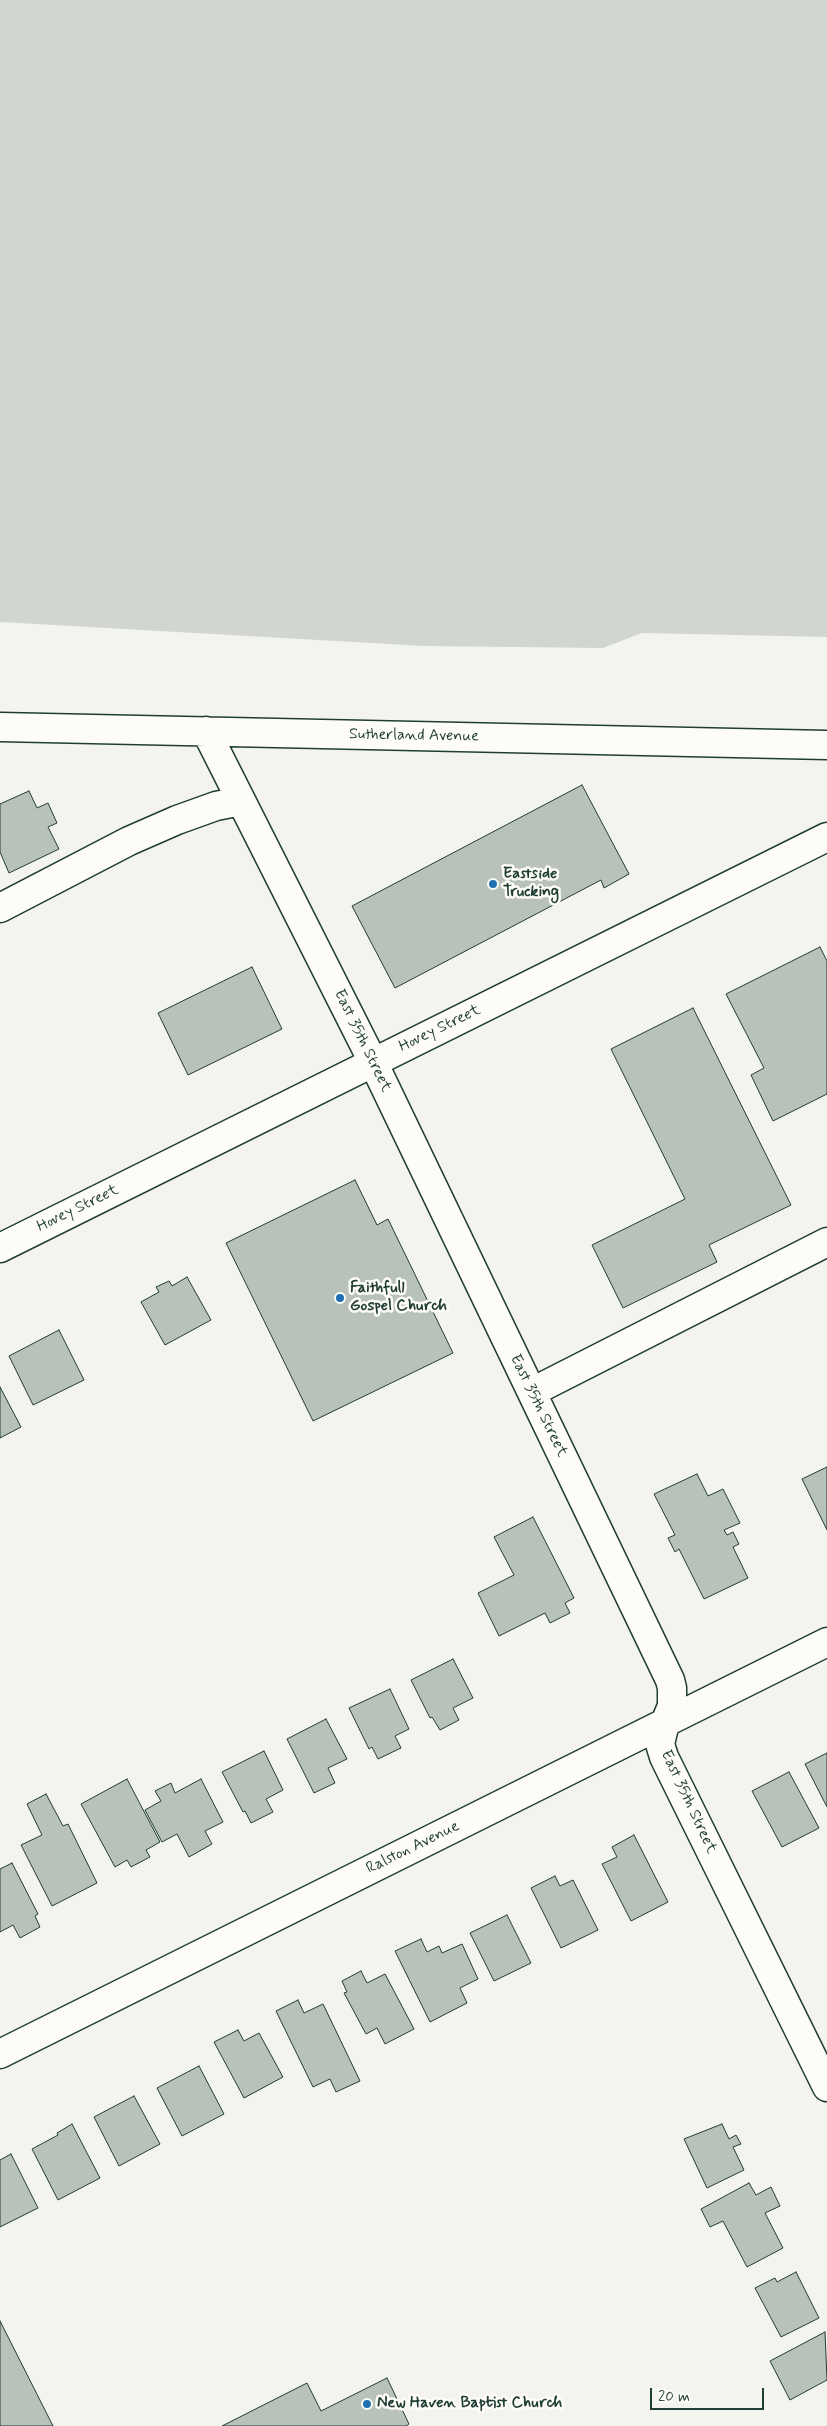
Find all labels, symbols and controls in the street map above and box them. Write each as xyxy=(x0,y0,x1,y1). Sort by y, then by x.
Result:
street label: Sutherland Avenue xyxy=(349,725,479,747)
place label: Eastside Trucking xyxy=(503,865,559,903)
marker: Eastside Trucking xyxy=(487,878,499,890)
street label: East 35th Street xyxy=(329,986,395,1096)
street label: Hovey Street xyxy=(396,1001,484,1057)
street label: Hovey Street xyxy=(34,1181,122,1237)
place label: Faithfull Gospel Church xyxy=(350,1279,447,1317)
marker: Faithfull Gospel Church xyxy=(334,1292,346,1304)
street label: East 35th Street xyxy=(505,1351,571,1461)
street label: East 35th Street xyxy=(656,1747,720,1857)
street label: Ralston Avenue xyxy=(363,1817,463,1879)
scale bar xyxy=(652,2378,766,2410)
text: 20 m xyxy=(658,2387,690,2407)
place label: New Haven Baptist Church xyxy=(377,2394,562,2414)
marker: New Haven Baptist Church xyxy=(361,2398,373,2410)

